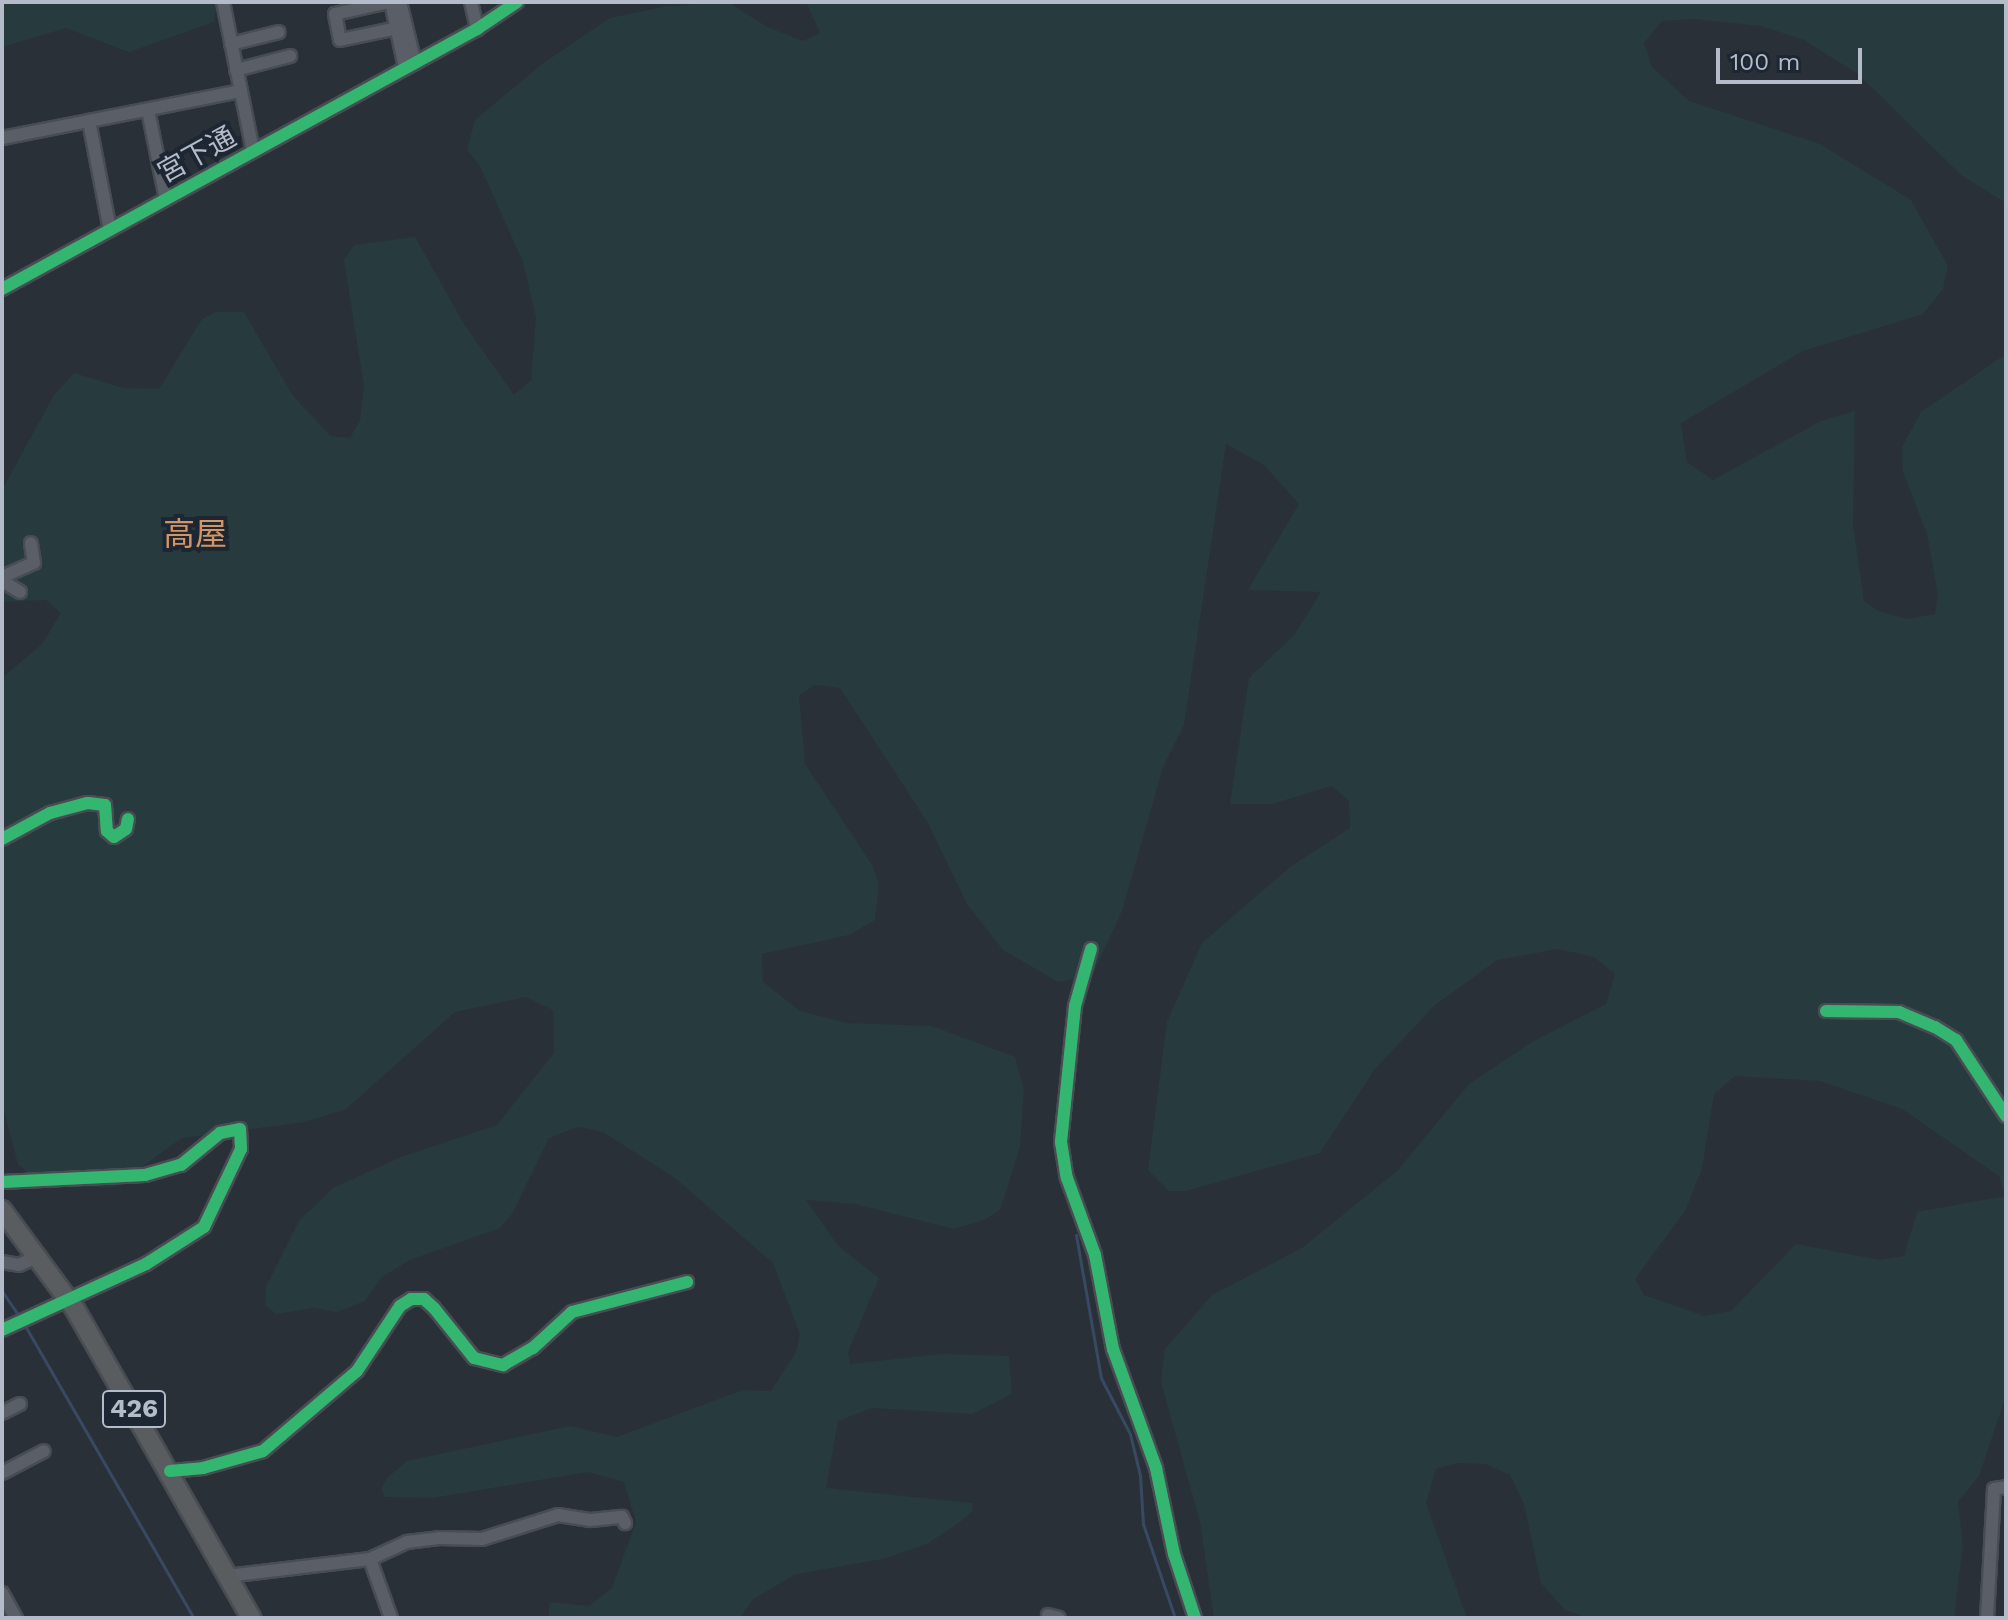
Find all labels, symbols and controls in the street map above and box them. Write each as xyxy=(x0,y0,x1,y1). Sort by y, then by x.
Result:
scale bar xyxy=(1720,32,1866,82)
text: 100 m xyxy=(1730,48,1800,76)
street label: 宮下通 xyxy=(152,120,242,190)
district label: 高屋 xyxy=(163,515,227,553)
road number: 426 xyxy=(102,1387,166,1431)

